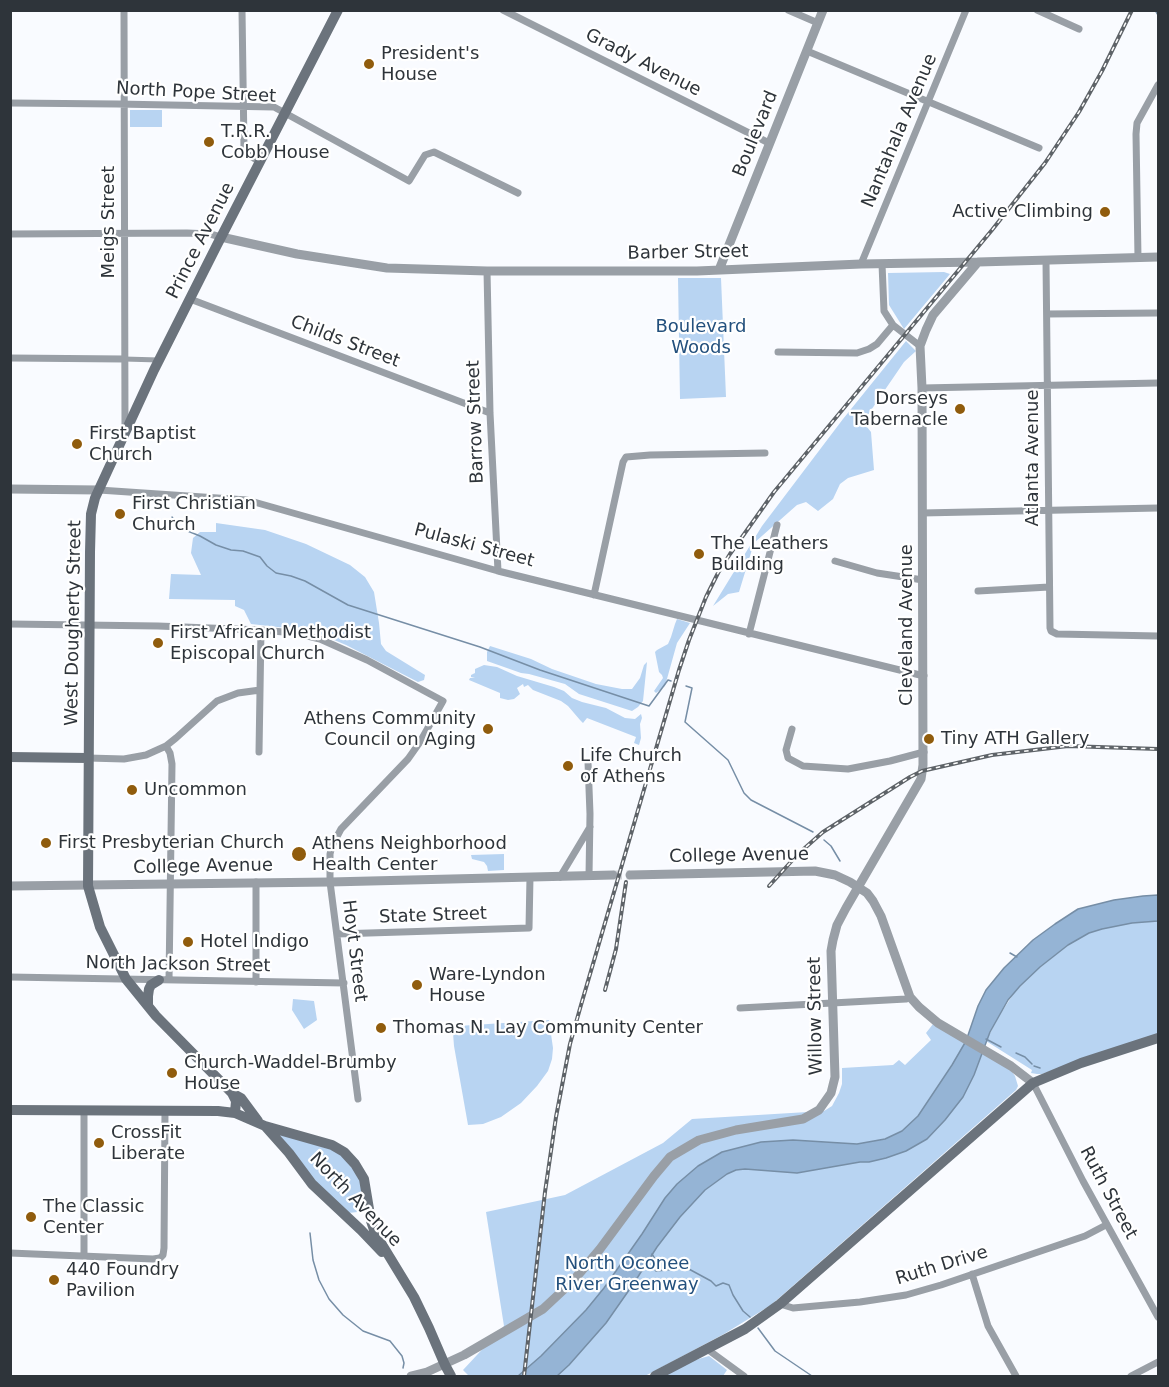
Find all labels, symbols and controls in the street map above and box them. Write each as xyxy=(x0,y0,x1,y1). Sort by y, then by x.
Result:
street label: Grady Avenue xyxy=(581,25,705,101)
place label: President's House xyxy=(381,43,479,86)
street label: Nantahala Avenue xyxy=(858,51,942,211)
marker: President's House xyxy=(362,57,376,71)
street label: North Pope Street xyxy=(115,78,277,108)
street label: Boulevard xyxy=(729,88,783,180)
place label: T.R.R. Cobb House xyxy=(221,121,330,164)
marker: T.R.R. Cobb House xyxy=(202,135,216,149)
street label: Meigs Street xyxy=(98,166,120,278)
street label: Prince Avenue xyxy=(162,179,240,303)
place label: Active Climbing xyxy=(952,201,1093,223)
marker: Active Climbing xyxy=(1098,205,1112,219)
street label: Barber Street xyxy=(627,241,749,265)
street label: Childs Street xyxy=(287,311,403,373)
park label: Boulevard Woods xyxy=(655,316,747,358)
street label: Barrow Street xyxy=(463,360,489,484)
place label: Dorseys Tabernacle xyxy=(851,388,948,430)
street label: Atlanta Avenue xyxy=(1022,389,1044,527)
marker: Dorseys Tabernacle xyxy=(953,402,967,416)
place label: First Baptist Church xyxy=(89,423,196,466)
marker: First Baptist Church xyxy=(70,437,84,451)
place label: First Christian Church xyxy=(132,493,256,536)
marker: First Christian Church xyxy=(113,507,127,521)
street label: West Dougherty Street xyxy=(61,520,87,726)
street label: Pulaski Street xyxy=(412,520,536,572)
place label: The Leathers Building xyxy=(711,533,828,576)
street label: Cleveland Avenue xyxy=(896,544,918,706)
marker: The Leathers Building xyxy=(692,547,706,561)
place label: First African Methodist Episcopal Church xyxy=(170,622,371,664)
marker: First African Methodist Episcopal Church xyxy=(151,636,165,650)
place label: Athens Community Council on Aging xyxy=(304,708,476,750)
marker: Athens Community Council on Aging xyxy=(481,722,495,736)
place label: Tiny ATH Gallery xyxy=(941,728,1090,750)
marker: Tiny ATH Gallery xyxy=(922,732,936,746)
place label: Life Church of Athens xyxy=(580,745,682,788)
marker: Life Church of Athens xyxy=(561,759,575,773)
place label: Uncommon xyxy=(144,779,247,801)
marker: Uncommon xyxy=(125,783,139,797)
place label: First Presbyterian Church xyxy=(58,832,284,854)
place label: Athens Neighborhood Health Center xyxy=(312,833,507,876)
marker: First Presbyterian Church xyxy=(39,836,53,850)
street label: College Avenue xyxy=(669,844,809,868)
marker: Athens Neighborhood Health Center xyxy=(290,845,308,863)
street label: College Avenue xyxy=(133,855,273,879)
street label: Hoyt Street xyxy=(337,899,371,1003)
street label: State Street xyxy=(379,903,487,929)
place label: Hotel Indigo xyxy=(200,931,309,953)
marker: Hotel Indigo xyxy=(181,935,195,949)
street label: North Jackson Street xyxy=(85,953,271,977)
street label: Willow Street xyxy=(804,957,828,1075)
place label: Ware-Lyndon House xyxy=(429,964,546,1006)
marker: Ware-Lyndon House xyxy=(410,978,424,992)
place label: Thomas N. Lay Community Center xyxy=(393,1017,703,1039)
marker: Thomas N. Lay Community Center xyxy=(374,1021,388,1035)
place label: Church-Waddel-Brumby House xyxy=(184,1052,397,1094)
marker: Church-Waddel-Brumby House xyxy=(165,1066,179,1080)
place label: CrossFit Liberate xyxy=(111,1122,185,1164)
marker: CrossFit Liberate xyxy=(92,1136,106,1150)
street label: Ruth Street xyxy=(1075,1143,1141,1243)
street label: North Avenue xyxy=(305,1148,405,1252)
place label: The Classic Center xyxy=(43,1196,144,1238)
marker: The Classic Center xyxy=(24,1210,38,1224)
street label: Ruth Drive xyxy=(893,1242,991,1290)
park label: North Oconee River Greenway xyxy=(555,1253,699,1296)
place label: 440 Foundry Pavilion xyxy=(66,1259,179,1302)
marker: 440 Foundry Pavilion xyxy=(47,1273,61,1287)

